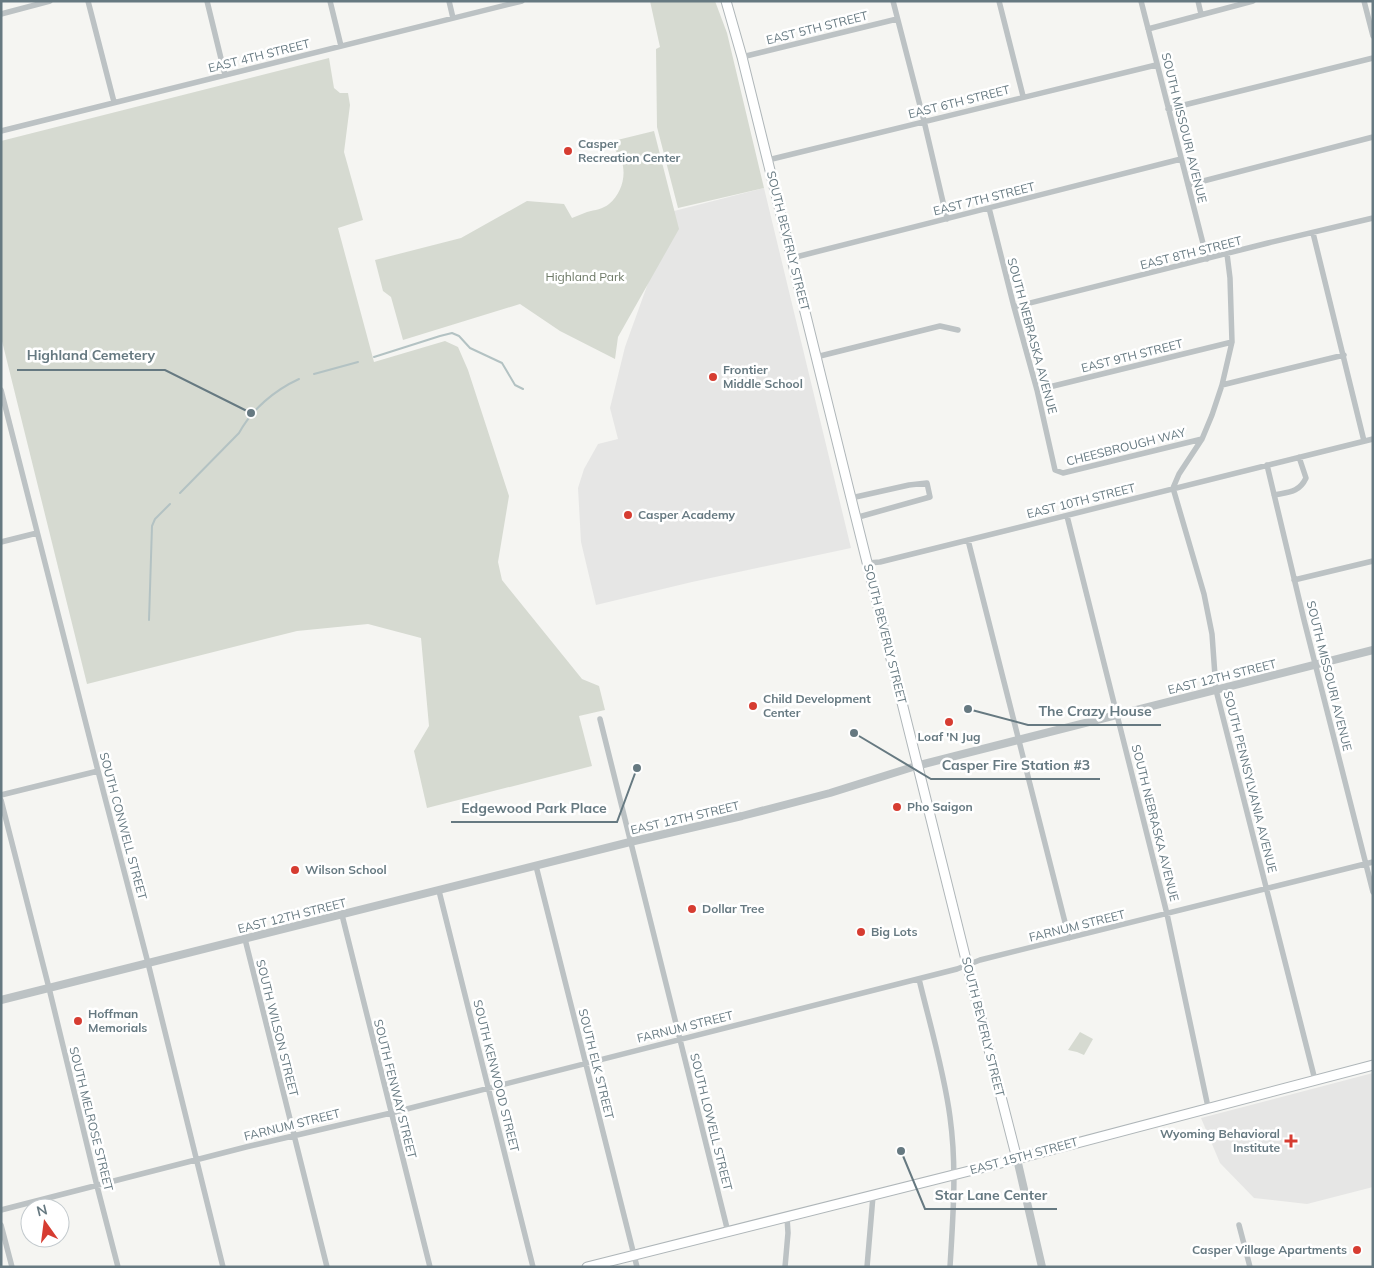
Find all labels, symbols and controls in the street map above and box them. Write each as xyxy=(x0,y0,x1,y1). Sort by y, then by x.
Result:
street label: EAST 5TH STREET xyxy=(765,7,870,47)
street label: EAST 4TH STREET xyxy=(207,35,312,75)
street label: SOUTH MISSOURI AVENUE xyxy=(1159,51,1210,205)
street label: EAST 6TH STREET xyxy=(907,81,1012,121)
place label: Casper Recreation Center xyxy=(578,136,681,165)
marker: Casper Recreation Center xyxy=(562,145,574,157)
street label: SOUTH BEVERLY STREET xyxy=(764,169,813,313)
street label: EAST 7TH STREET xyxy=(932,178,1037,218)
street label: EAST 8TH STREET xyxy=(1139,232,1244,272)
street label: SOUTH NEBRASKA AVENUE xyxy=(1004,256,1061,416)
park label: Highland Park xyxy=(546,269,625,284)
street label: EAST 9TH STREET xyxy=(1080,335,1185,375)
callout: Highland Cemetery xyxy=(17,341,165,370)
text: Highland Cemetery xyxy=(27,346,156,364)
place label: Frontier Middle School xyxy=(723,362,803,391)
marker: Frontier Middle School xyxy=(707,371,719,383)
street label: CHEESBROUGH WAY xyxy=(1065,424,1188,469)
street label: EAST 10TH STREET xyxy=(1025,480,1137,521)
place label: Casper Academy xyxy=(638,507,736,522)
marker: Casper Academy xyxy=(622,509,634,521)
street label: SOUTH BEVERLY STREET xyxy=(861,562,910,706)
street label: SOUTH MISSOURI AVENUE xyxy=(1304,599,1355,753)
street label: EAST 12TH STREET xyxy=(1166,656,1278,697)
street label: SOUTH PENNSYLVANIA AVENUE xyxy=(1221,689,1280,874)
place label: Child Development Center xyxy=(763,691,871,720)
callout: The Crazy House xyxy=(1028,696,1161,725)
marker: Child Development Center xyxy=(747,700,759,712)
text: The Crazy House xyxy=(1038,702,1152,720)
marker: Loaf 'N Jug xyxy=(943,716,955,728)
place label: Loaf 'N Jug xyxy=(917,729,981,744)
street label: SOUTH NEBRASKA AVENUE xyxy=(1129,743,1182,903)
callout: Casper Fire Station #3 xyxy=(931,750,1100,779)
street label: SOUTH CONWELL STREET xyxy=(97,751,151,902)
text: Casper Fire Station #3 xyxy=(942,756,1090,774)
callout: Edgewood Park Place xyxy=(451,793,617,822)
street label: EAST 12TH STREET xyxy=(629,798,742,837)
text: Edgewood Park Place xyxy=(461,799,607,817)
place label: Pho Saigon xyxy=(907,799,973,814)
marker: Pho Saigon xyxy=(891,801,903,813)
place label: Wilson School xyxy=(305,862,387,877)
marker: Wilson School xyxy=(289,864,301,876)
street label: EAST 12TH STREET xyxy=(236,895,348,936)
place label: Dollar Tree xyxy=(702,901,765,916)
marker: Dollar Tree xyxy=(686,903,698,915)
street label: FARNUM STREET xyxy=(1027,906,1127,945)
place label: Big Lots xyxy=(871,924,917,939)
marker: Big Lots xyxy=(855,926,867,938)
street label: SOUTH BEVERLY STREET xyxy=(959,955,1008,1099)
street label: SOUTH WILSON STREET xyxy=(253,958,302,1099)
street label: SOUTH KENWOOD STREET xyxy=(470,998,523,1154)
place label: Hoffman Memorials xyxy=(88,1006,147,1035)
street label: SOUTH ELK STREET xyxy=(575,1007,618,1121)
street label: FARNUM STREET xyxy=(635,1007,735,1046)
marker: Hoffman Memorials xyxy=(72,1015,84,1027)
street label: SOUTH FENWAY STREET xyxy=(371,1018,420,1161)
street label: SOUTH MELROSE STREET xyxy=(66,1045,117,1193)
street label: SOUTH LOWELL STREET xyxy=(687,1052,736,1193)
street label: FARNUM STREET xyxy=(242,1105,342,1144)
place label: Wyoming Behavioral Institute xyxy=(1160,1126,1280,1155)
street label: EAST 15TH STREET xyxy=(968,1134,1080,1177)
marker: Wyoming Behavioral Institute xyxy=(1284,1134,1298,1148)
callout: Star Lane Center xyxy=(925,1180,1057,1209)
text: Star Lane Center xyxy=(935,1186,1048,1204)
north arrow xyxy=(20,1198,70,1248)
text: N xyxy=(35,1200,49,1220)
place label: Casper Village Apartments xyxy=(1192,1242,1347,1257)
marker: Casper Village Apartments xyxy=(1351,1244,1363,1256)

